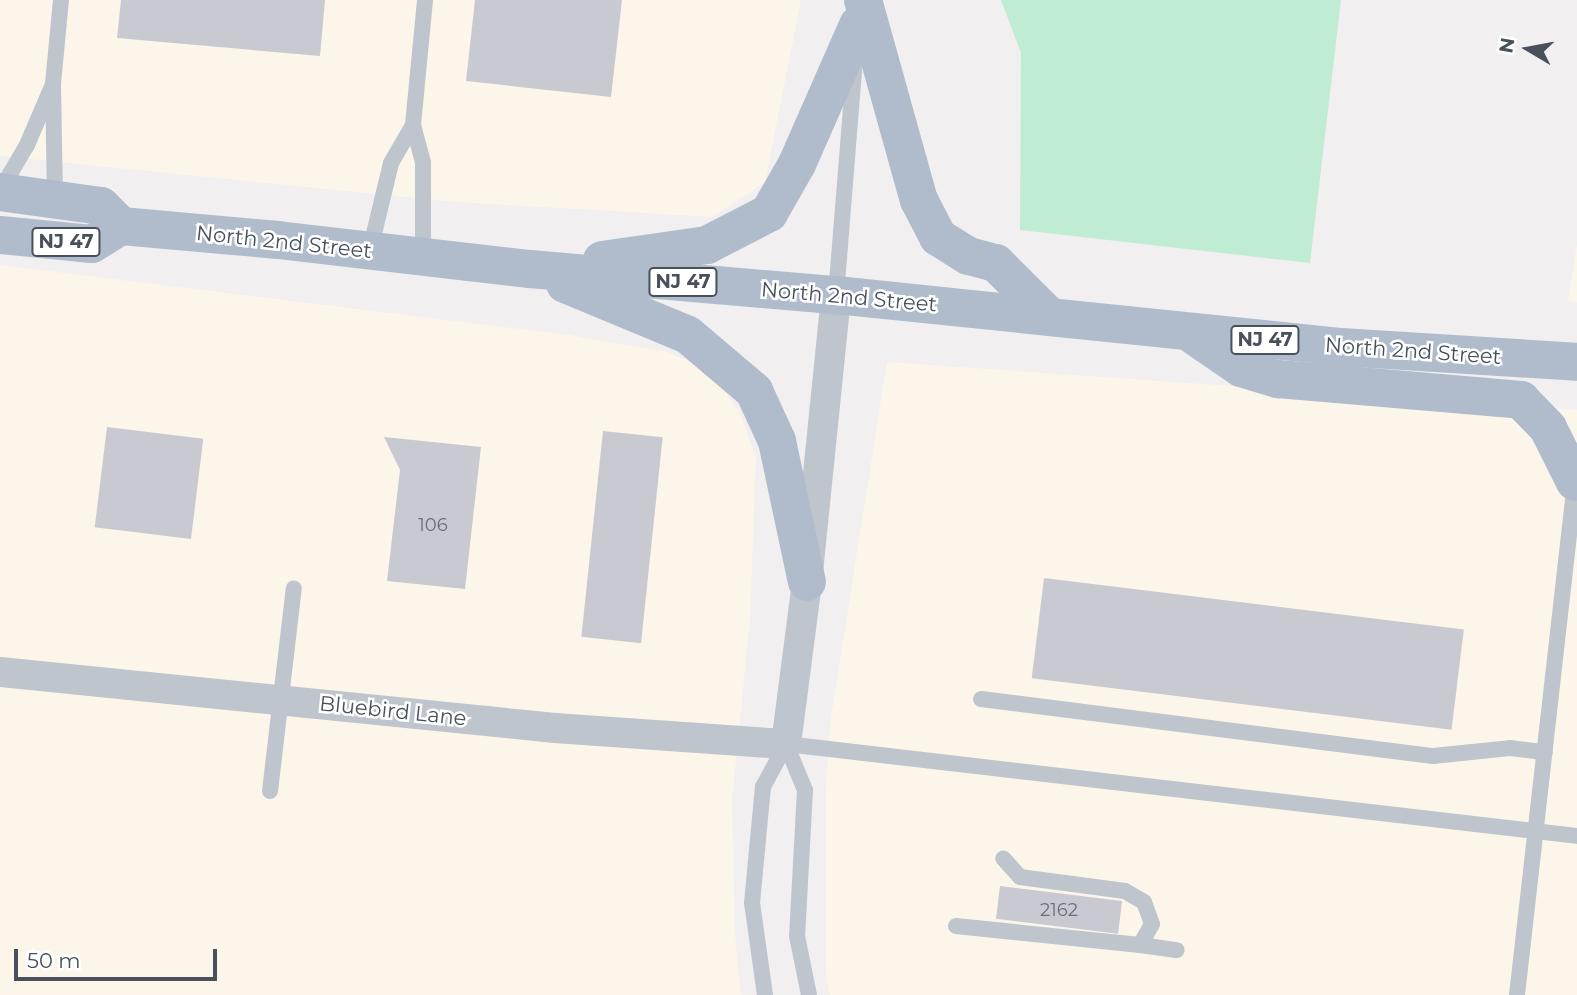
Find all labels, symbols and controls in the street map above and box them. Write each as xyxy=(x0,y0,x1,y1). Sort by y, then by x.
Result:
north arrow xyxy=(1493,14,1563,84)
text: N xyxy=(1494,36,1519,55)
street label: North 2nd Street xyxy=(195,220,373,264)
road number: NJ 47 xyxy=(31,226,101,258)
road number: NJ 47 xyxy=(648,266,718,298)
street label: North 2nd Street xyxy=(760,277,938,317)
road number: NJ 47 xyxy=(1230,324,1300,356)
street label: North 2nd Street xyxy=(1324,332,1502,370)
house number: 106 xyxy=(418,514,448,536)
street label: Bluebird Lane xyxy=(318,691,468,731)
house number: 2162 xyxy=(1040,899,1078,921)
scale bar xyxy=(18,936,220,980)
text: 50 m xyxy=(27,948,81,973)

